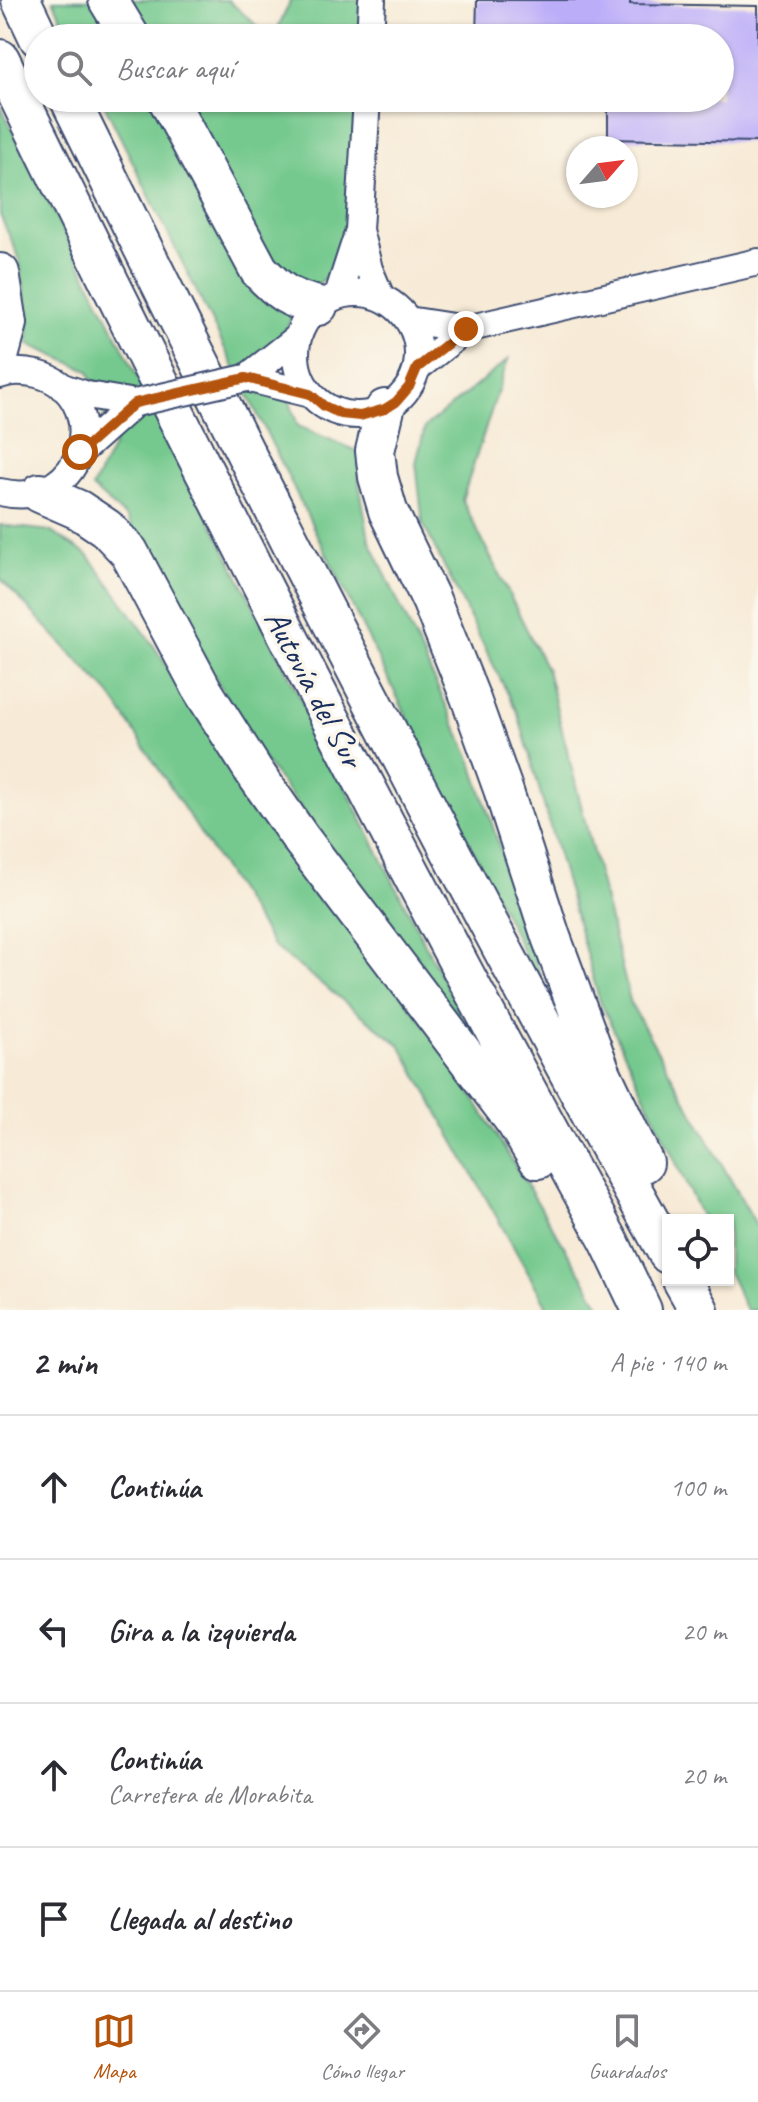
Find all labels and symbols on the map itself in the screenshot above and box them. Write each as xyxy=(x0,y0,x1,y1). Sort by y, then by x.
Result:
north arrow xyxy=(566,136,638,208)
route end xyxy=(448,311,484,347)
route start xyxy=(62,434,98,470)
street label: Autovía del Sur xyxy=(255,602,375,777)

